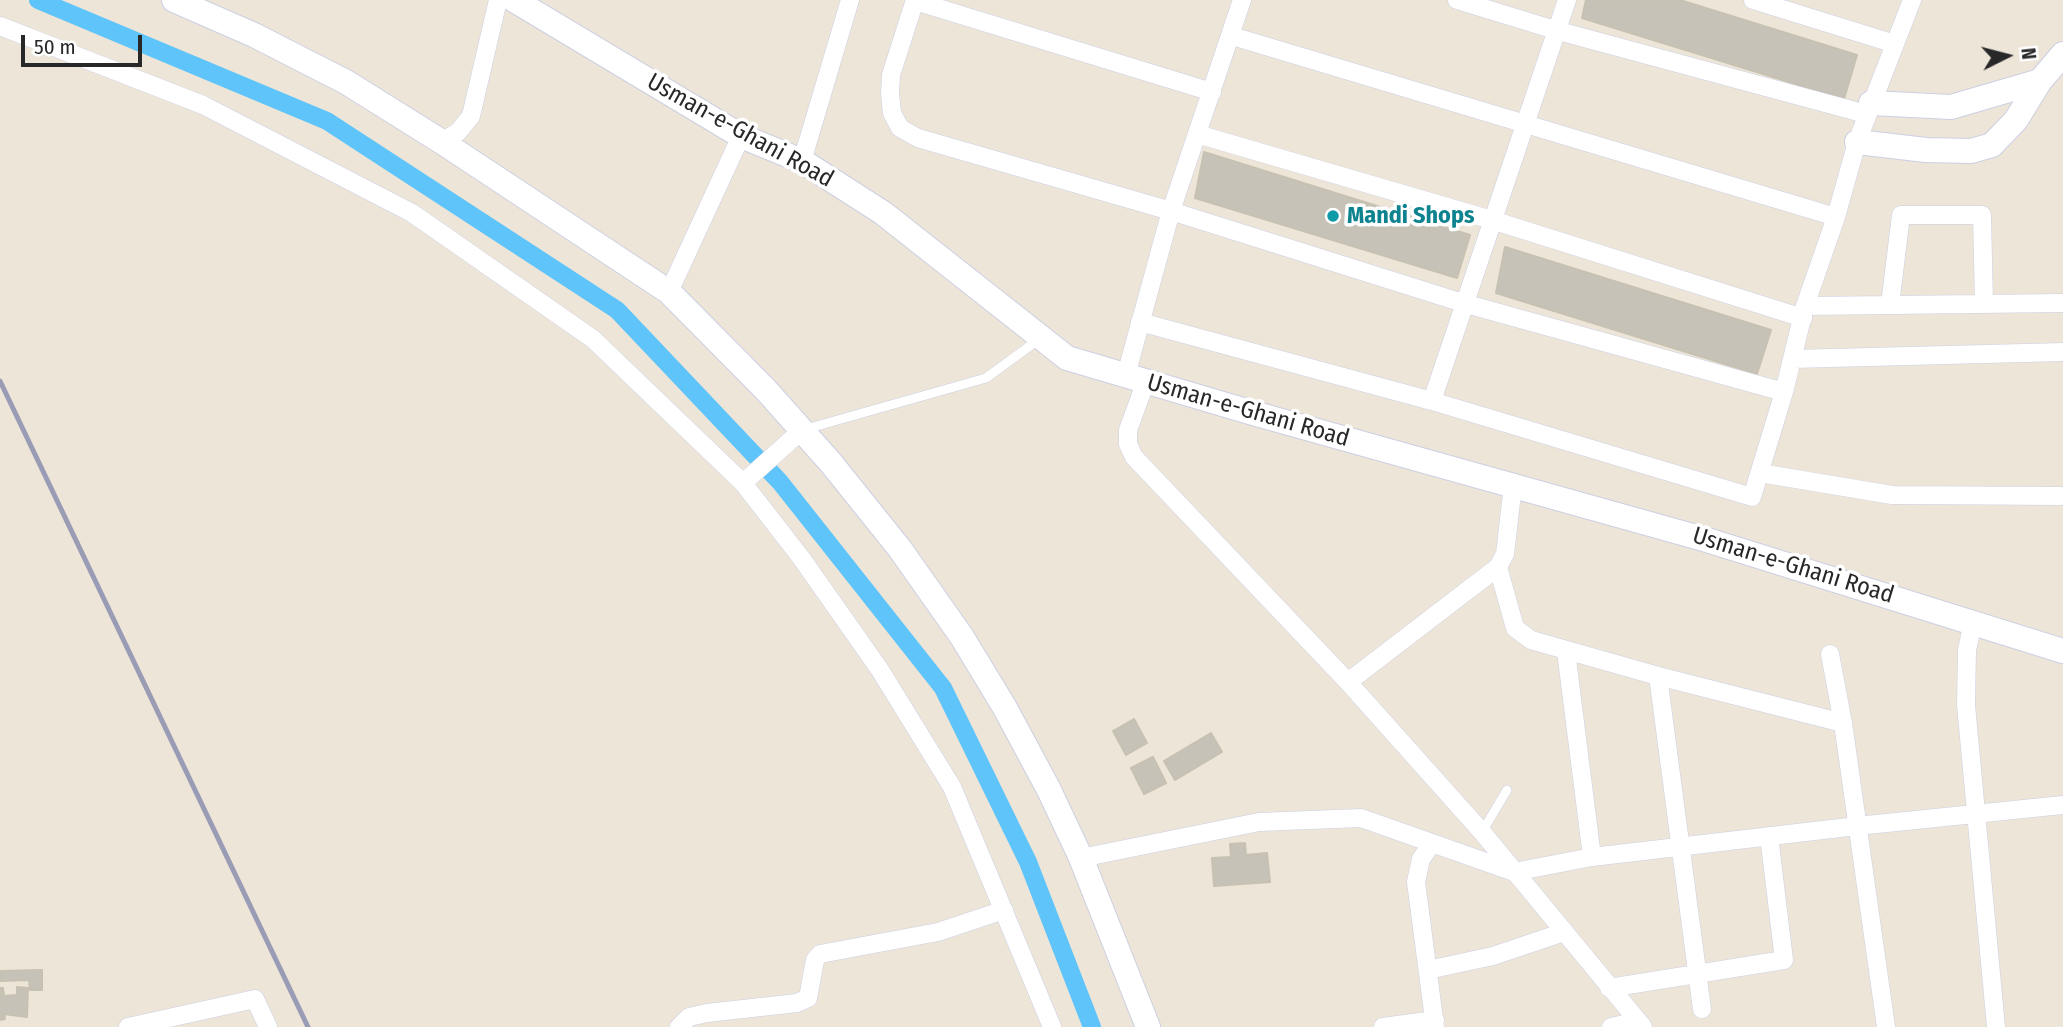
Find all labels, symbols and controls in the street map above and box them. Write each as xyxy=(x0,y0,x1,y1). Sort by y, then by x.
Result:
scale bar xyxy=(24,21,145,65)
north arrow xyxy=(1972,21,2042,91)
text: 50 m xyxy=(34,34,76,60)
text: N xyxy=(2016,47,2040,61)
street label: Usman-e-Ghani Road xyxy=(642,68,838,194)
place label: Mandi Shops xyxy=(1347,202,1474,230)
marker: Mandi Shops xyxy=(1325,208,1341,224)
street label: Usman-e-Ghani Road xyxy=(1144,368,1352,454)
street label: Usman-e-Ghani Road xyxy=(1689,522,1897,610)

